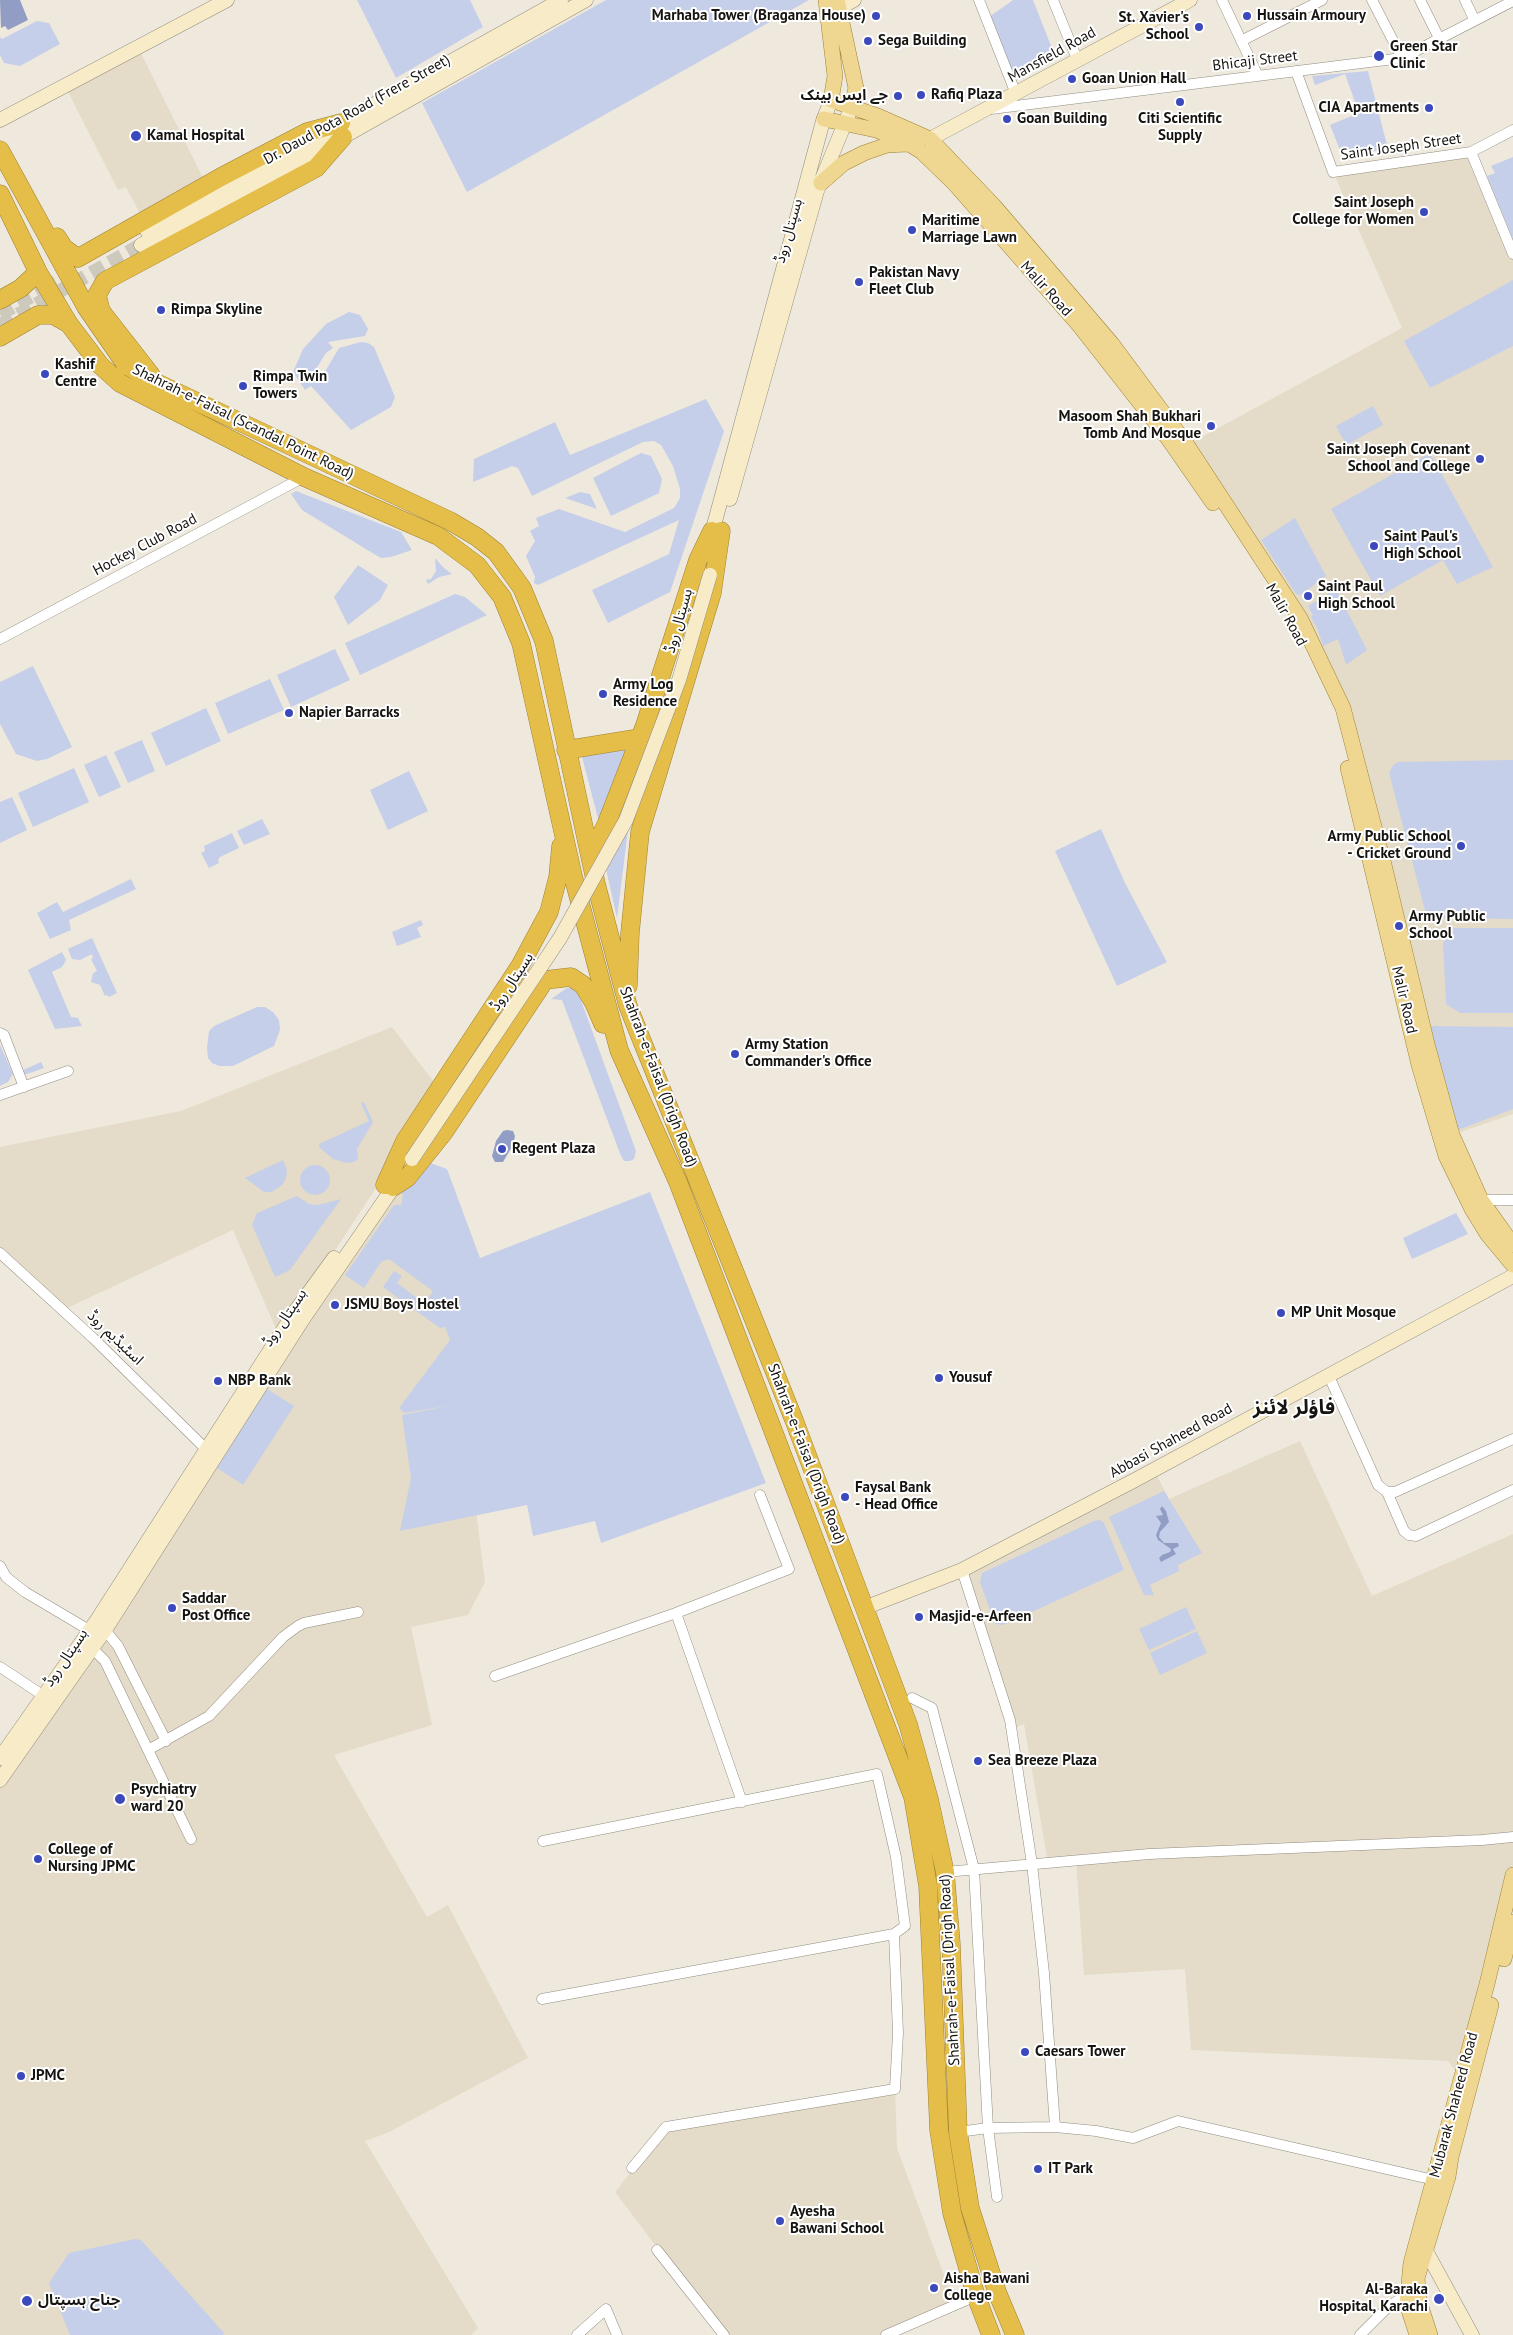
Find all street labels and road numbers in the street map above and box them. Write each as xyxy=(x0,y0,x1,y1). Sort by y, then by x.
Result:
street label: Mansfield Road xyxy=(1005,23,1099,87)
street label: Bhicaji Street xyxy=(1211,47,1299,75)
street label: Dr. Daud Pota Road (Frere Street) xyxy=(260,51,454,169)
street label: Saint Joseph Street xyxy=(1339,130,1463,164)
street label: ہسپتال روڈ xyxy=(771,197,807,265)
street label: Malir Road xyxy=(1016,258,1076,320)
street label: Shahrah-e-Faisal (Scandal Point Road) xyxy=(129,360,357,484)
street label: Hockey Club Road xyxy=(90,510,200,580)
street label: Malir Road xyxy=(1262,581,1310,649)
street label: ہسپتال روڈ xyxy=(661,587,697,655)
street label: ہسپتال روڈ xyxy=(486,949,538,1015)
street label: Malir Road xyxy=(1388,965,1420,1035)
street label: Shahrah-e-Faisal (Drigh Road) xyxy=(615,984,701,1170)
street label: ہسپتال روڈ xyxy=(259,1286,311,1350)
street label: اسٹیڈیم روڈ xyxy=(83,1307,147,1369)
street label: Shahrah-e-Faisal (Drigh Road) xyxy=(763,1361,849,1547)
street label: Abbasi Shaheed Road xyxy=(1107,1400,1235,1482)
street label: ہسپتال روڈ xyxy=(40,1626,92,1690)
street label: Shahrah-e-Faisal (Drigh Road) xyxy=(936,1874,964,2066)
street label: Mubarak Shaheed Road xyxy=(1426,2030,1482,2180)

